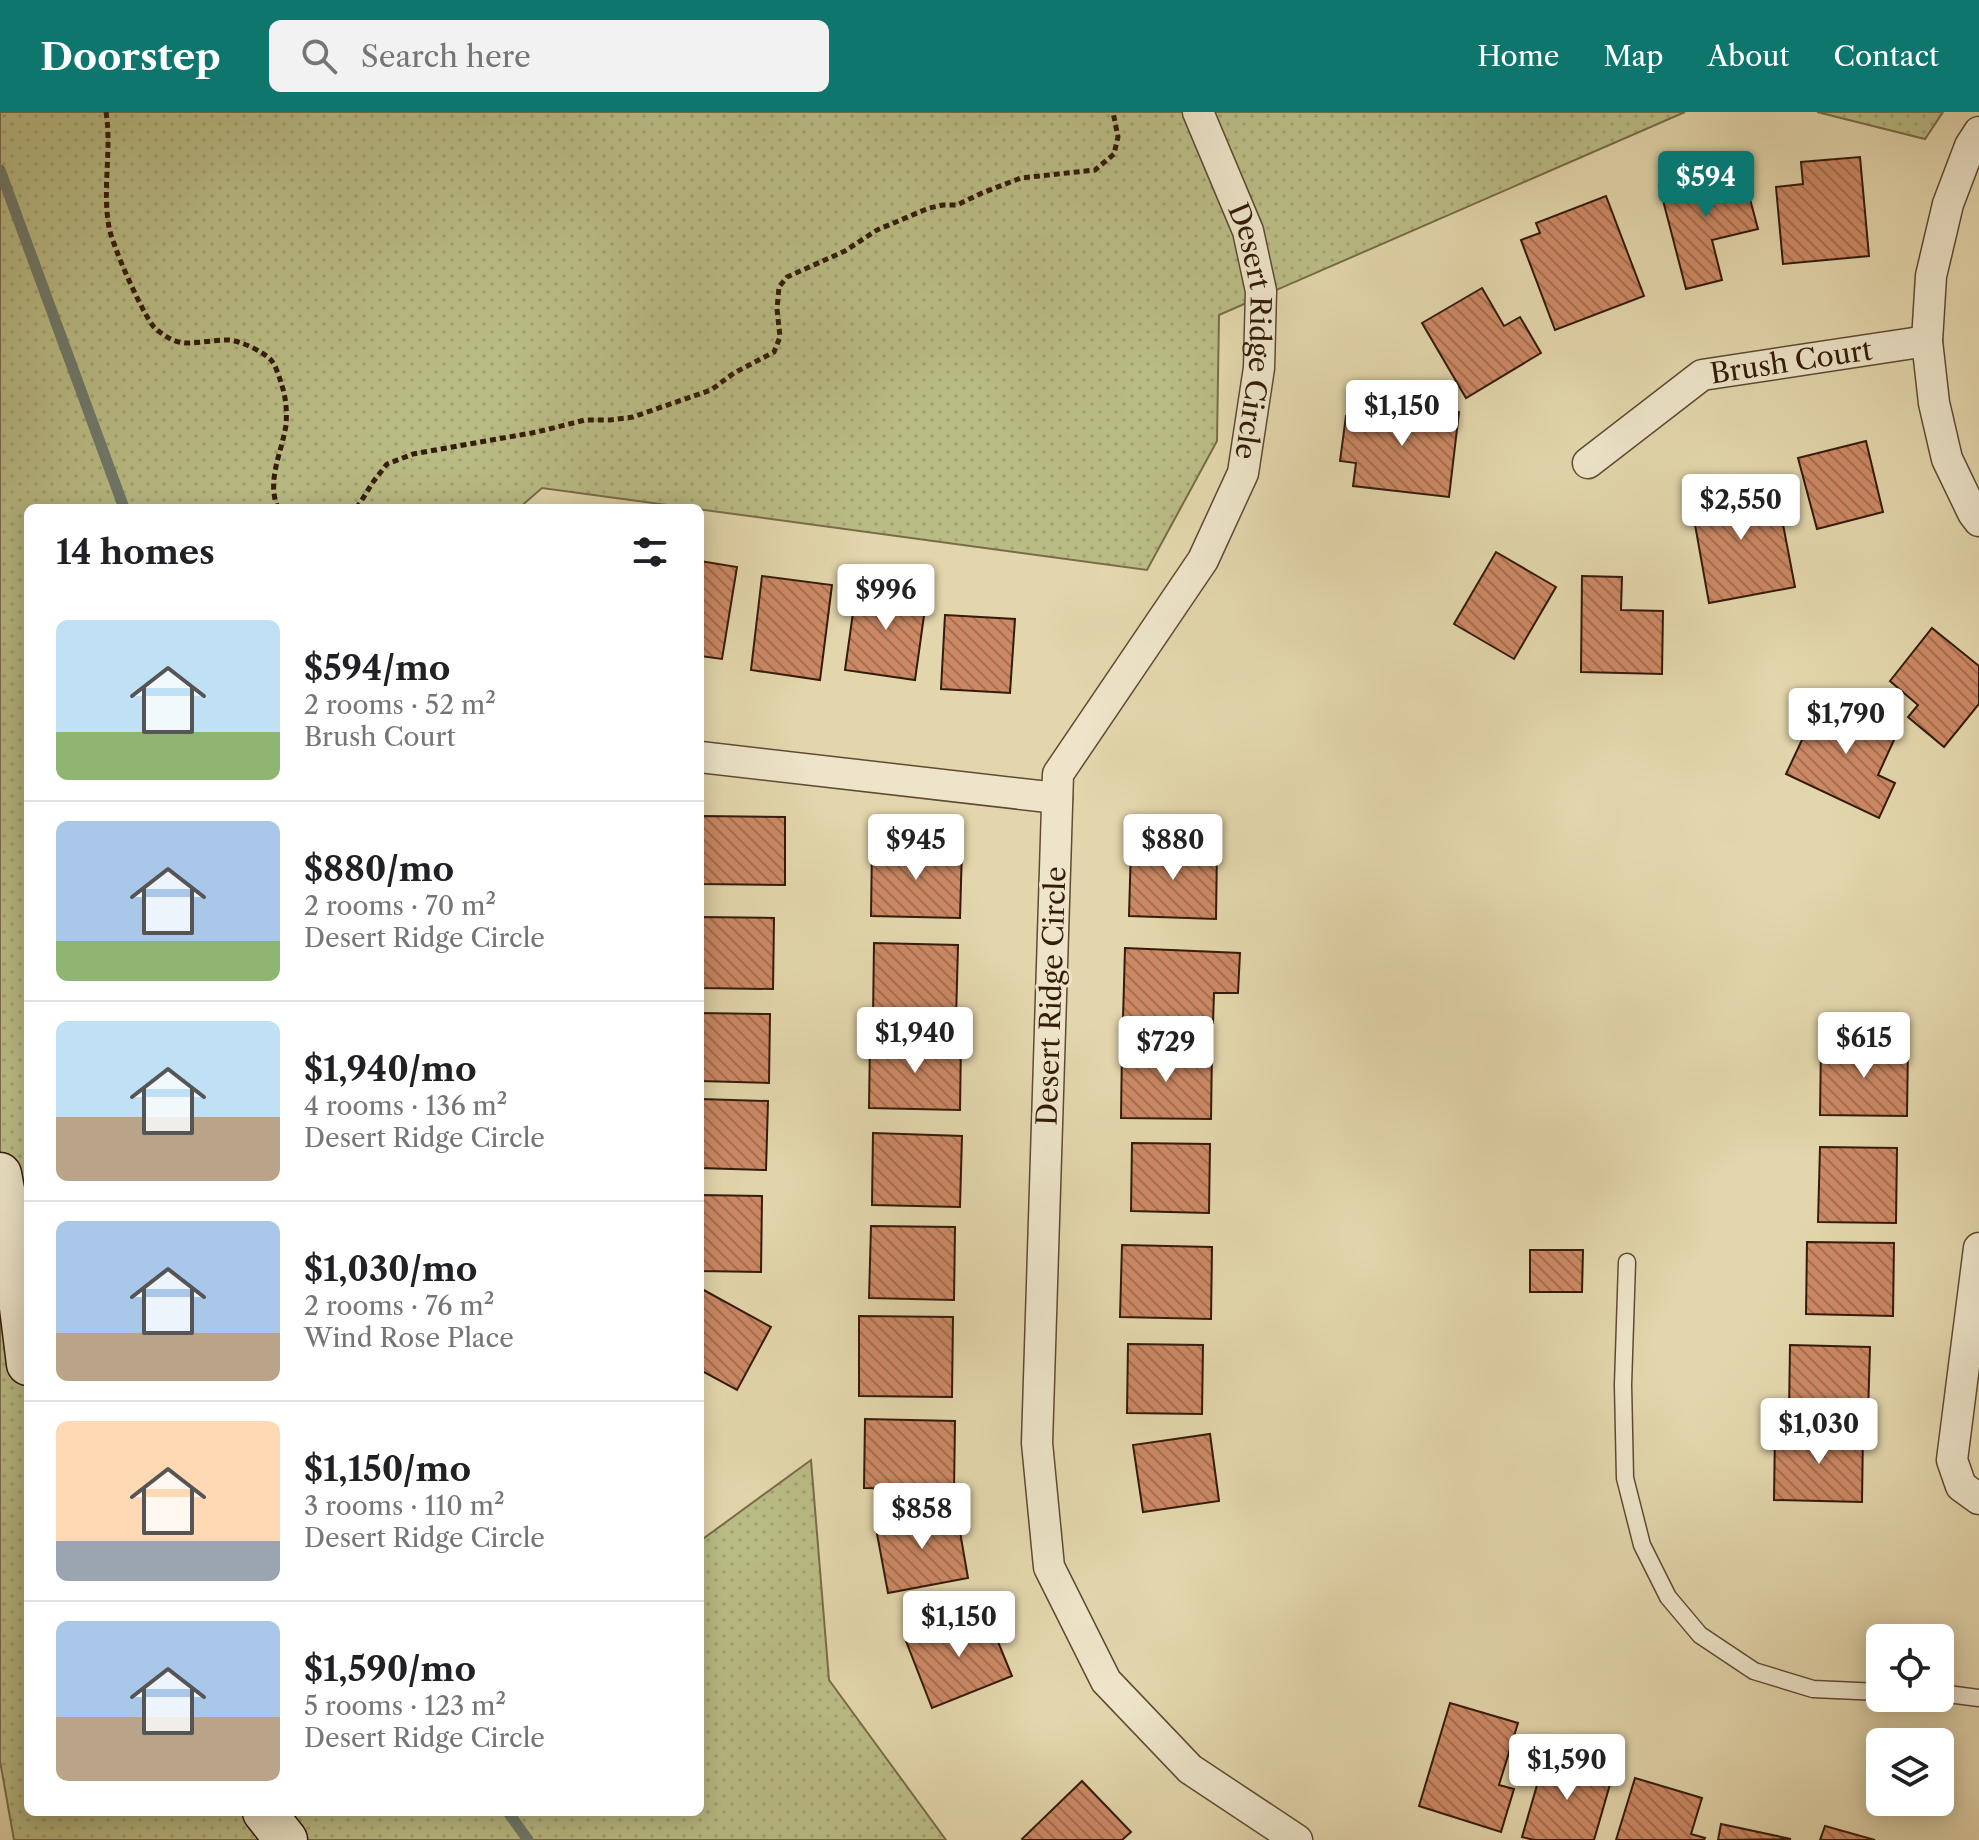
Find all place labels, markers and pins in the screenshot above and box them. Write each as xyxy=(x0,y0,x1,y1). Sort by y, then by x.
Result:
pin: $594 xyxy=(1659,151,1753,219)
pin: $1,150 xyxy=(1337,380,1467,448)
pin: $2,550 xyxy=(1676,474,1806,542)
pin: $996 xyxy=(839,564,933,632)
pin: $1,790 xyxy=(1781,688,1911,756)
pin: $945 xyxy=(869,814,963,882)
pin: $880 xyxy=(1126,814,1220,882)
pin: $1,940 xyxy=(850,1007,980,1075)
pin: $615 xyxy=(1817,1012,1911,1080)
pin: $729 xyxy=(1119,1016,1213,1084)
pin: $1,030 xyxy=(1754,1398,1884,1466)
pin: $858 xyxy=(875,1483,969,1551)
pin: $1,150 xyxy=(894,1591,1024,1659)
pin: $1,590 xyxy=(1502,1734,1632,1802)

